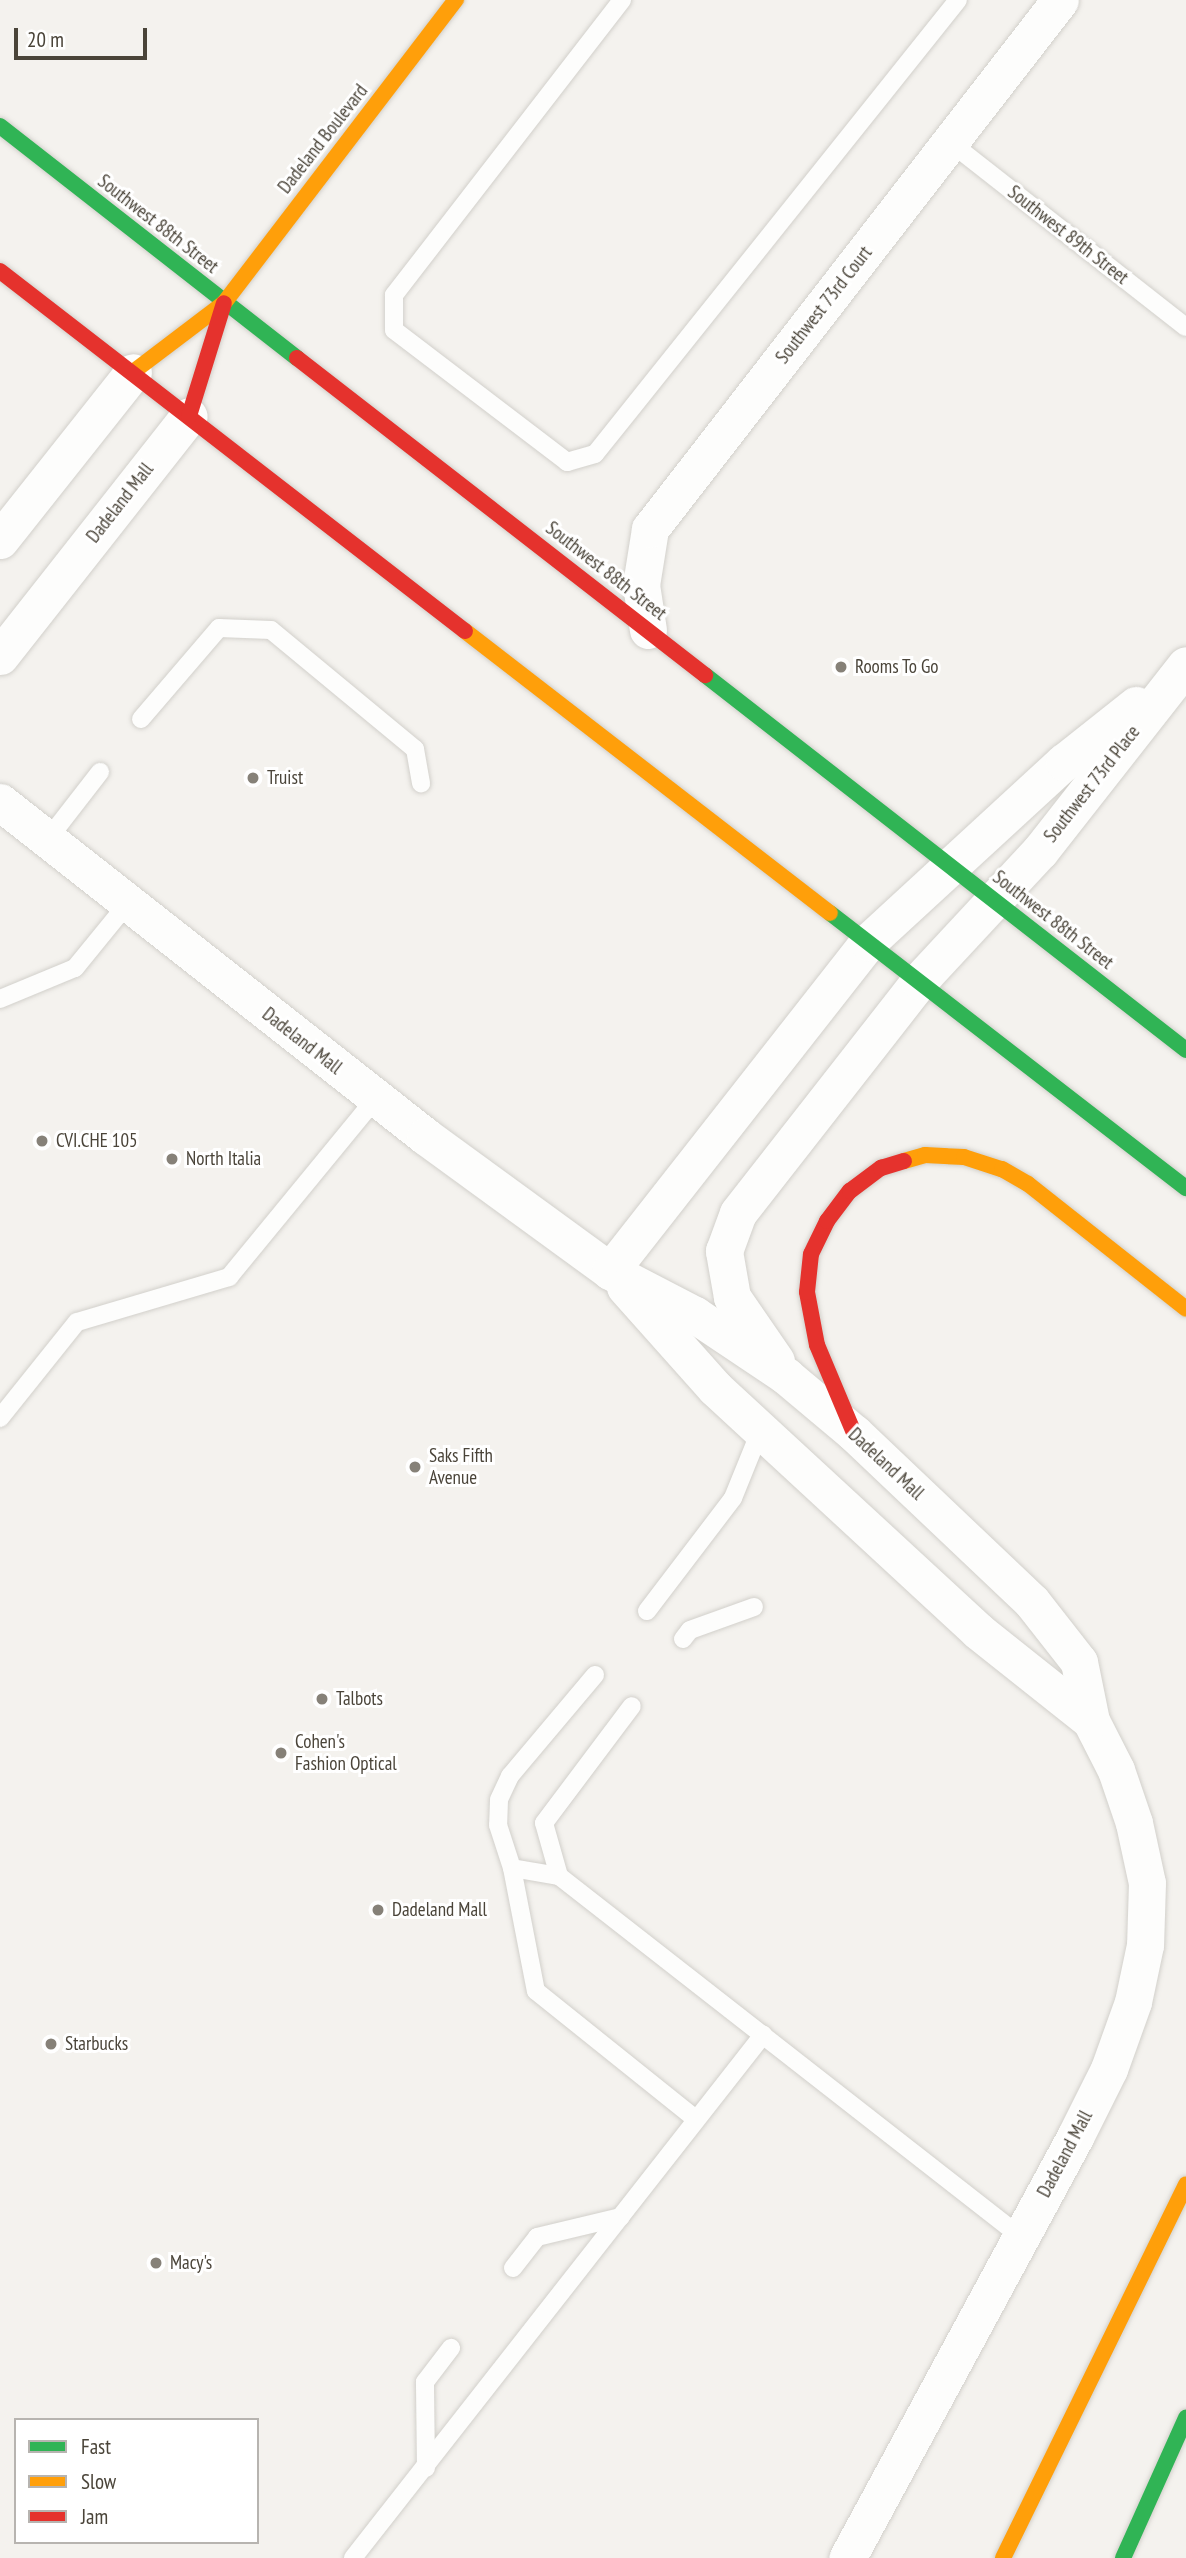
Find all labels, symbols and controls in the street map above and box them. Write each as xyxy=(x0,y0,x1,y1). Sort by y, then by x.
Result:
scale bar xyxy=(18,14,150,58)
text: 20 m xyxy=(27,26,64,53)
street label: Dadeland Boulevard xyxy=(273,80,373,198)
street label: Southwest 88th Street xyxy=(93,170,223,278)
street label: Southwest 89th Street xyxy=(1003,181,1133,289)
street label: Southwest 73rd Court xyxy=(771,242,877,368)
street label: Dadeland Mall xyxy=(82,459,158,547)
street label: Southwest 88th Street xyxy=(541,517,671,625)
place label: Rooms To Go xyxy=(855,656,939,678)
marker: Rooms To Go xyxy=(833,659,849,675)
street label: Southwest 73rd Place xyxy=(1039,721,1145,847)
place label: Truist xyxy=(267,767,303,789)
marker: Truist xyxy=(245,770,261,786)
street label: Southwest 88th Street xyxy=(988,866,1118,974)
street label: Dadeland Mall xyxy=(258,1003,346,1079)
place label: CVI.CHE 105 xyxy=(56,1130,138,1152)
marker: CVI.CHE 105 xyxy=(34,1133,50,1149)
place label: North Italia xyxy=(186,1148,261,1170)
marker: North Italia xyxy=(164,1151,180,1167)
street label: Dadeland Mall xyxy=(844,1423,928,1505)
place label: Saks Fifth Avenue xyxy=(429,1445,493,1489)
marker: Saks Fifth Avenue xyxy=(407,1459,423,1475)
place label: Talbots xyxy=(336,1688,383,1710)
marker: Talbots xyxy=(314,1691,330,1707)
place label: Cohen's Fashion Optical xyxy=(295,1731,397,1775)
marker: Cohen's Fashion Optical xyxy=(273,1745,289,1761)
place label: Dadeland Mall xyxy=(392,1899,487,1921)
marker: Dadeland Mall xyxy=(370,1902,386,1918)
place label: Starbucks xyxy=(65,2033,128,2055)
marker: Starbucks xyxy=(43,2036,59,2052)
street label: Dadeland Mall xyxy=(1033,2107,1097,2201)
place label: Macy's xyxy=(170,2252,212,2274)
marker: Macy's xyxy=(148,2255,164,2271)
legend xyxy=(14,2418,259,2544)
text: Fast xyxy=(81,2433,111,2460)
text: Slow xyxy=(81,2468,116,2495)
text: Jam xyxy=(81,2503,108,2530)

